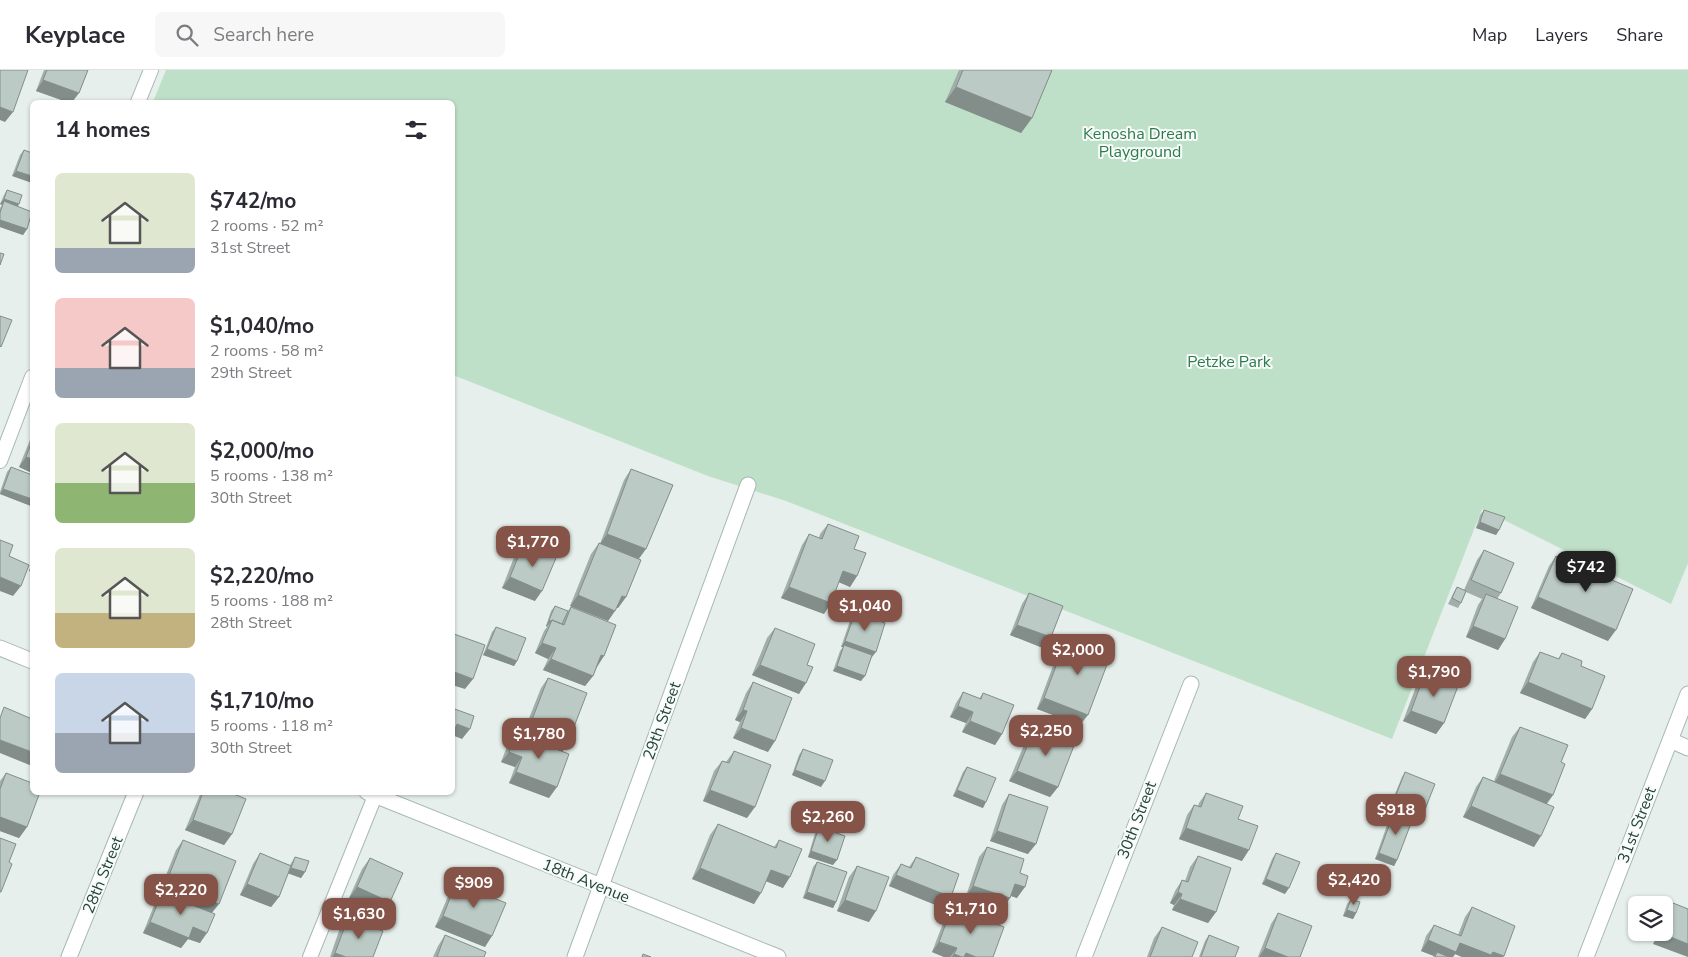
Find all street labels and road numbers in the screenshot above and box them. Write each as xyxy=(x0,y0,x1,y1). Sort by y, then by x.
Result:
street label: 29th Street xyxy=(638,678,686,763)
street label: 30th Street xyxy=(1112,778,1162,862)
street label: 31st Street xyxy=(1612,783,1662,866)
street label: 28th Street xyxy=(78,833,129,917)
street label: 18th Avenue xyxy=(539,853,633,909)

